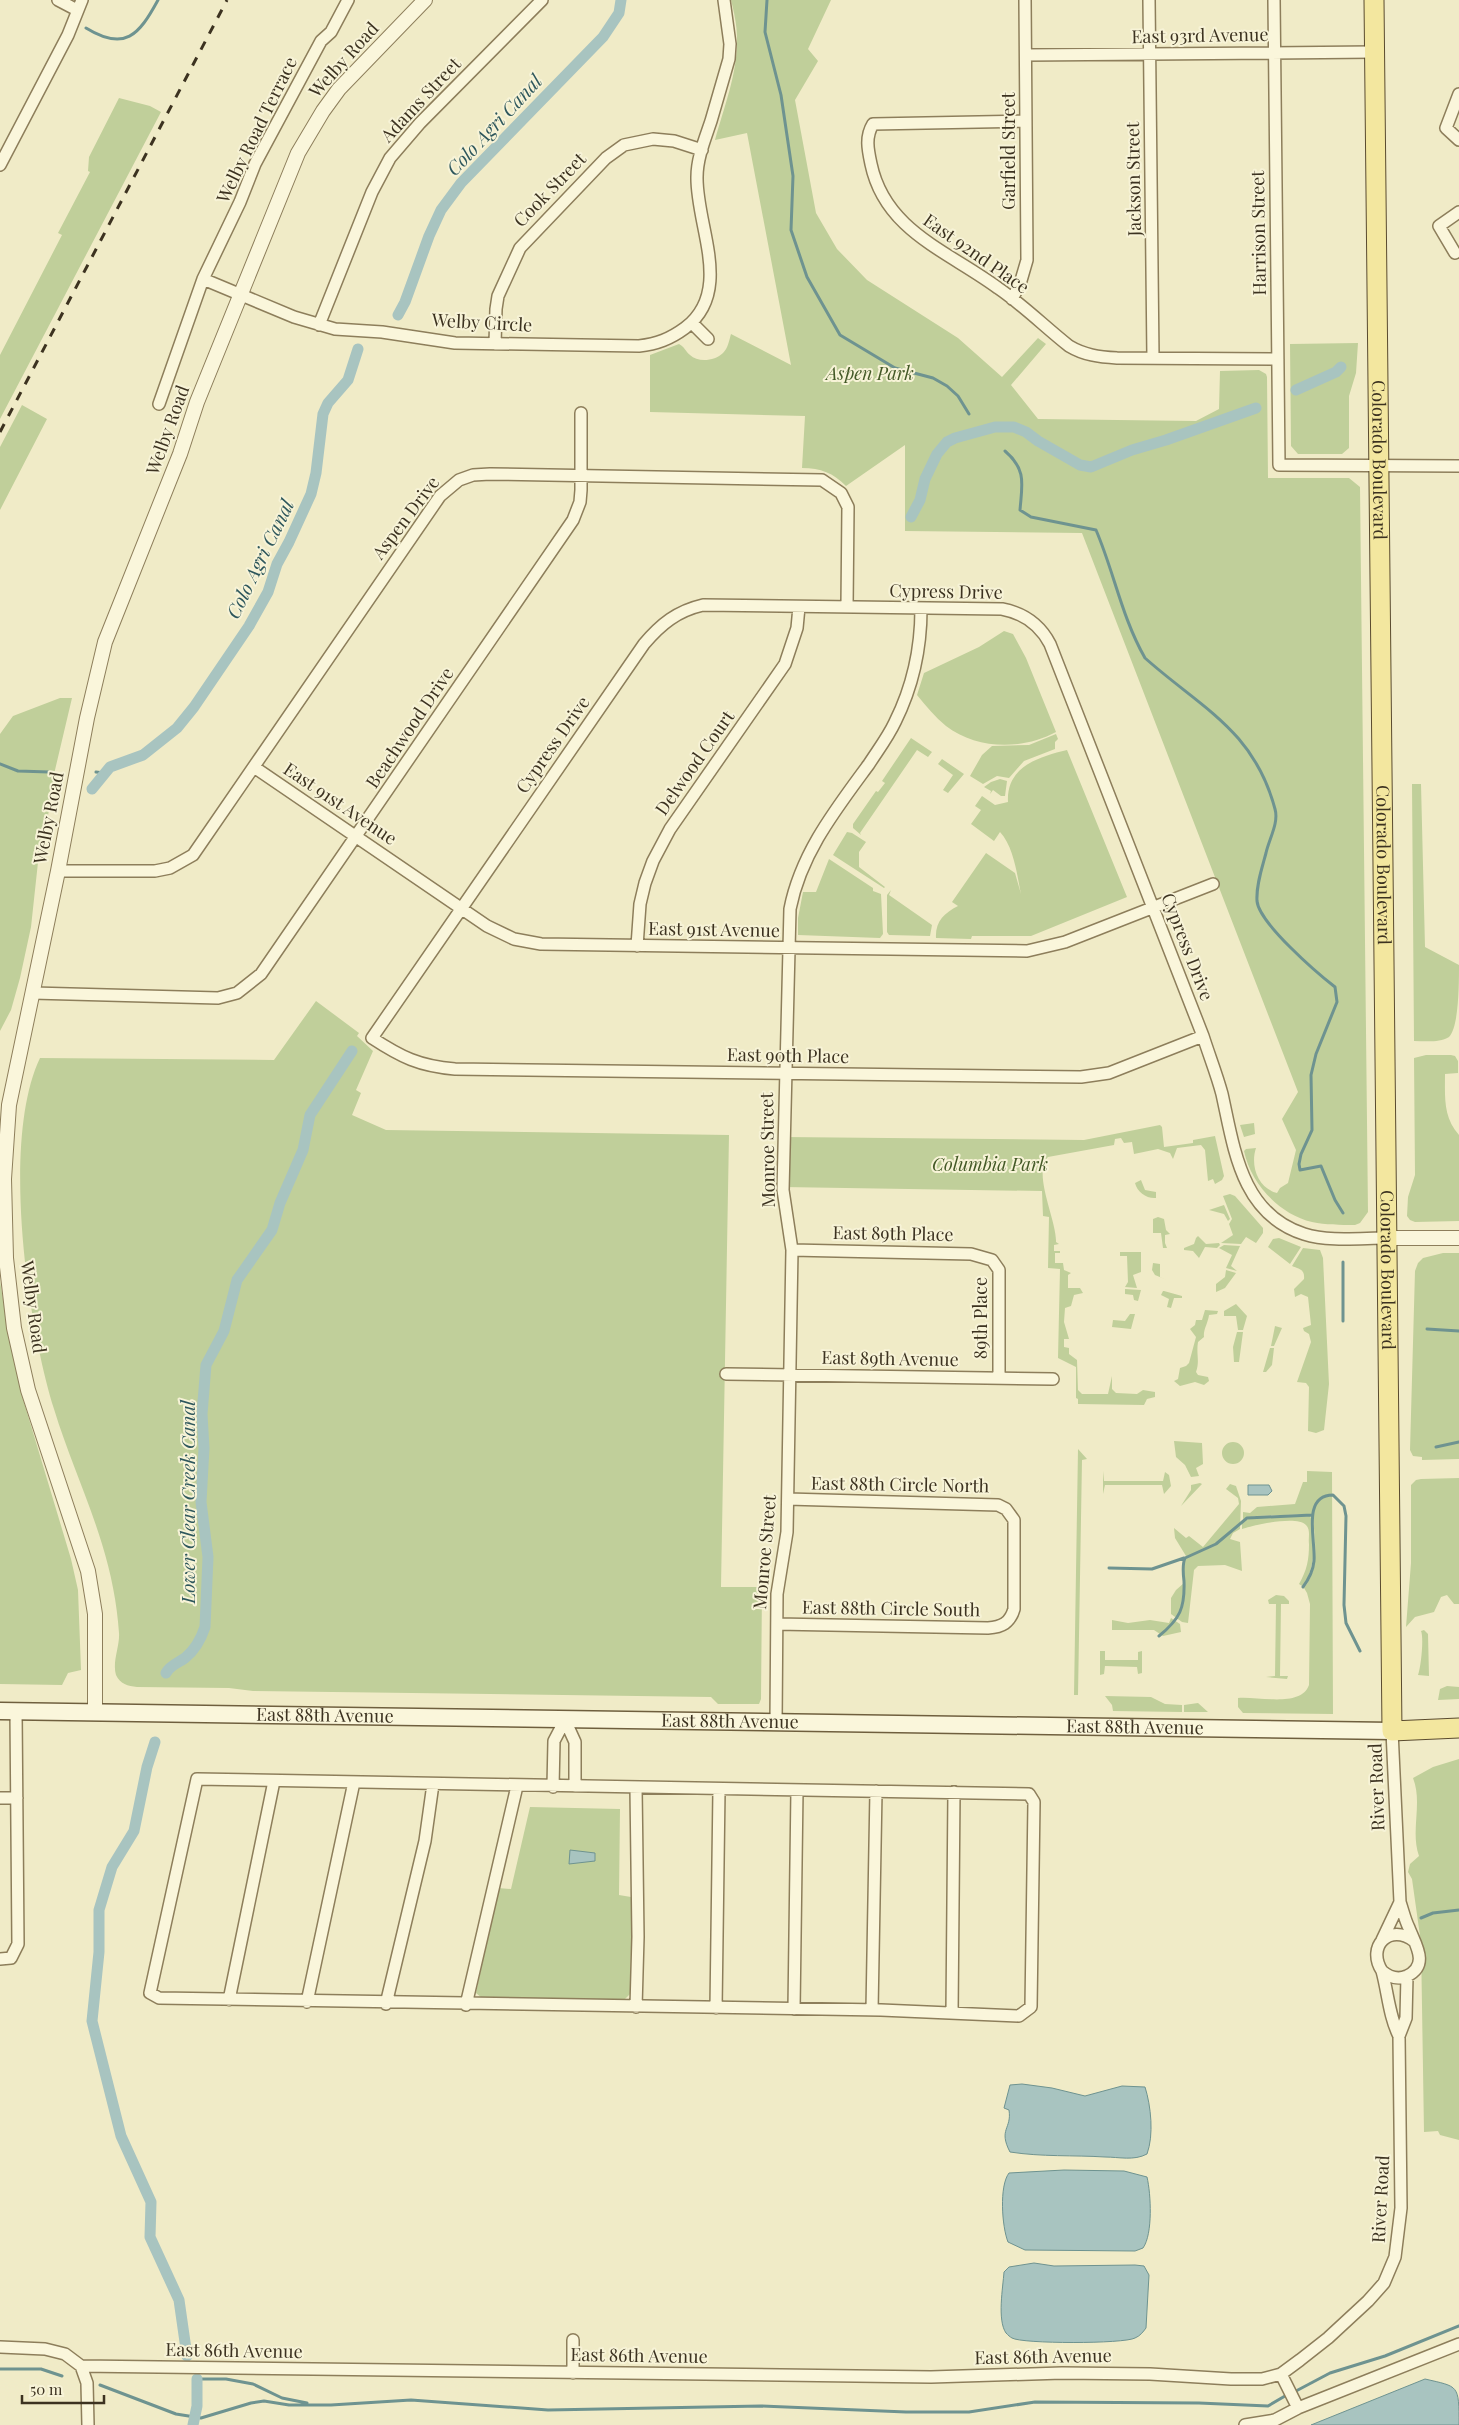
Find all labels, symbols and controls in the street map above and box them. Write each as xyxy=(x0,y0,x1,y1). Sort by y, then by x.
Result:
street label: Welby Road xyxy=(302,16,384,103)
street label: East 93rd Avenue xyxy=(1131,22,1269,48)
street label: Adams Street xyxy=(374,51,466,148)
street label: Welby Road Terrace xyxy=(210,53,302,207)
water label: Colo Agri Canal xyxy=(440,68,547,180)
street label: Garfield Street xyxy=(996,91,1020,210)
street label: Jackson Street xyxy=(1120,121,1146,237)
street label: Cook Street xyxy=(508,147,591,232)
street label: Harrison Street xyxy=(1245,170,1271,296)
street label: East 92nd Place xyxy=(919,208,1034,299)
street label: Welby Circle xyxy=(430,307,533,337)
park label: Aspen Park xyxy=(824,361,914,385)
street label: Colorado Boulevard xyxy=(1367,380,1393,541)
street label: Welby Road xyxy=(139,381,194,479)
street label: Aspen Drive xyxy=(365,471,444,565)
water label: Colo Agri Canal xyxy=(219,494,299,622)
street label: Cypress Drive xyxy=(889,578,1003,604)
street label: Beachwood Drive xyxy=(360,662,459,793)
street label: Cypress Drive xyxy=(510,691,595,798)
street label: Delwood Court xyxy=(649,705,740,820)
street label: East 91st Avenue xyxy=(279,756,402,850)
street label: Welby Road xyxy=(27,769,69,867)
street label: Colorado Boulevard xyxy=(1371,785,1397,946)
street label: Cypress Drive xyxy=(1156,889,1219,1004)
street label: East 91st Avenue xyxy=(648,916,780,942)
street label: East 90th Place xyxy=(727,1042,849,1068)
street label: Monroe Street xyxy=(754,1091,780,1208)
park label: Columbia Park xyxy=(932,1152,1048,1176)
street label: Colorado Boulevard xyxy=(1375,1190,1401,1351)
street label: East 89th Place xyxy=(832,1220,954,1246)
street label: Welby Road xyxy=(15,1258,52,1355)
street label: 89th Place xyxy=(968,1277,992,1359)
street label: East 89th Avenue xyxy=(821,1345,959,1371)
water label: Lower Clear Creek Canal xyxy=(174,1399,200,1605)
street label: East 88th Circle North xyxy=(811,1470,990,1498)
street label: Monroe Street xyxy=(747,1493,781,1610)
street label: East 88th Circle South xyxy=(802,1594,981,1622)
street label: East 88th Avenue xyxy=(256,1702,394,1728)
street label: East 88th Avenue xyxy=(661,1708,799,1733)
street label: East 88th Avenue xyxy=(1066,1713,1204,1739)
street label: River Road xyxy=(1362,1742,1390,1831)
street label: River Road xyxy=(1366,2154,1394,2243)
street label: East 86th Avenue xyxy=(165,2337,303,2363)
street label: East 86th Avenue xyxy=(570,2342,708,2368)
street label: East 86th Avenue xyxy=(974,2343,1112,2369)
scale bar xyxy=(22,2372,105,2404)
text: 50 m xyxy=(30,2379,63,2399)

